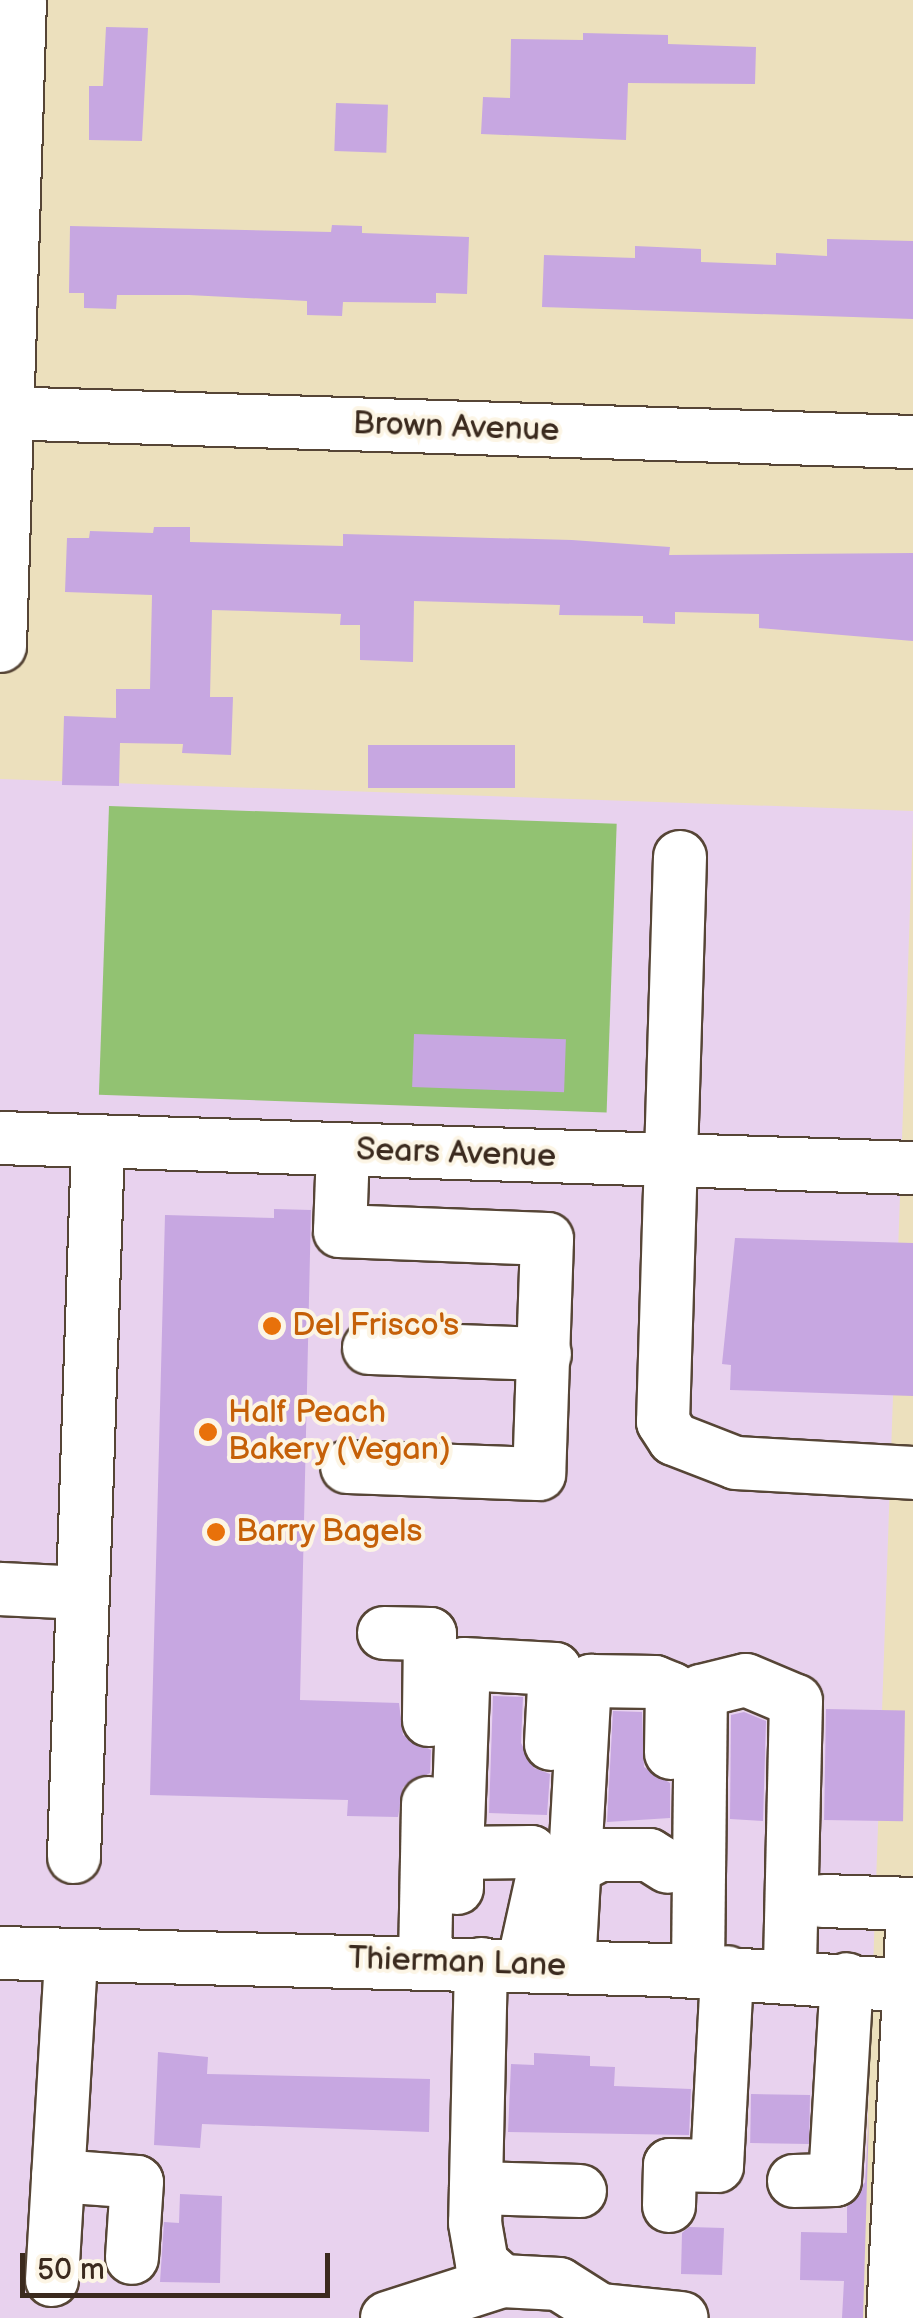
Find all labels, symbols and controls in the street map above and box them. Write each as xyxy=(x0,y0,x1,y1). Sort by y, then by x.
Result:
street label: Brown Avenue xyxy=(352,405,560,451)
street label: Sears Avenue xyxy=(355,1131,557,1177)
place label: Del Frisco's xyxy=(292,1307,459,1345)
marker: Del Frisco's xyxy=(261,1315,283,1337)
place label: Half Peach Bakery (Vegan) xyxy=(228,1395,453,1470)
marker: Half Peach Bakery (Vegan) xyxy=(197,1421,219,1443)
place label: Barry Bagels xyxy=(236,1513,424,1551)
marker: Barry Bagels xyxy=(205,1521,227,1543)
street label: Thierman Lane xyxy=(347,1940,567,1986)
scale bar xyxy=(25,2233,335,2295)
text: 50 m xyxy=(37,2252,105,2288)

